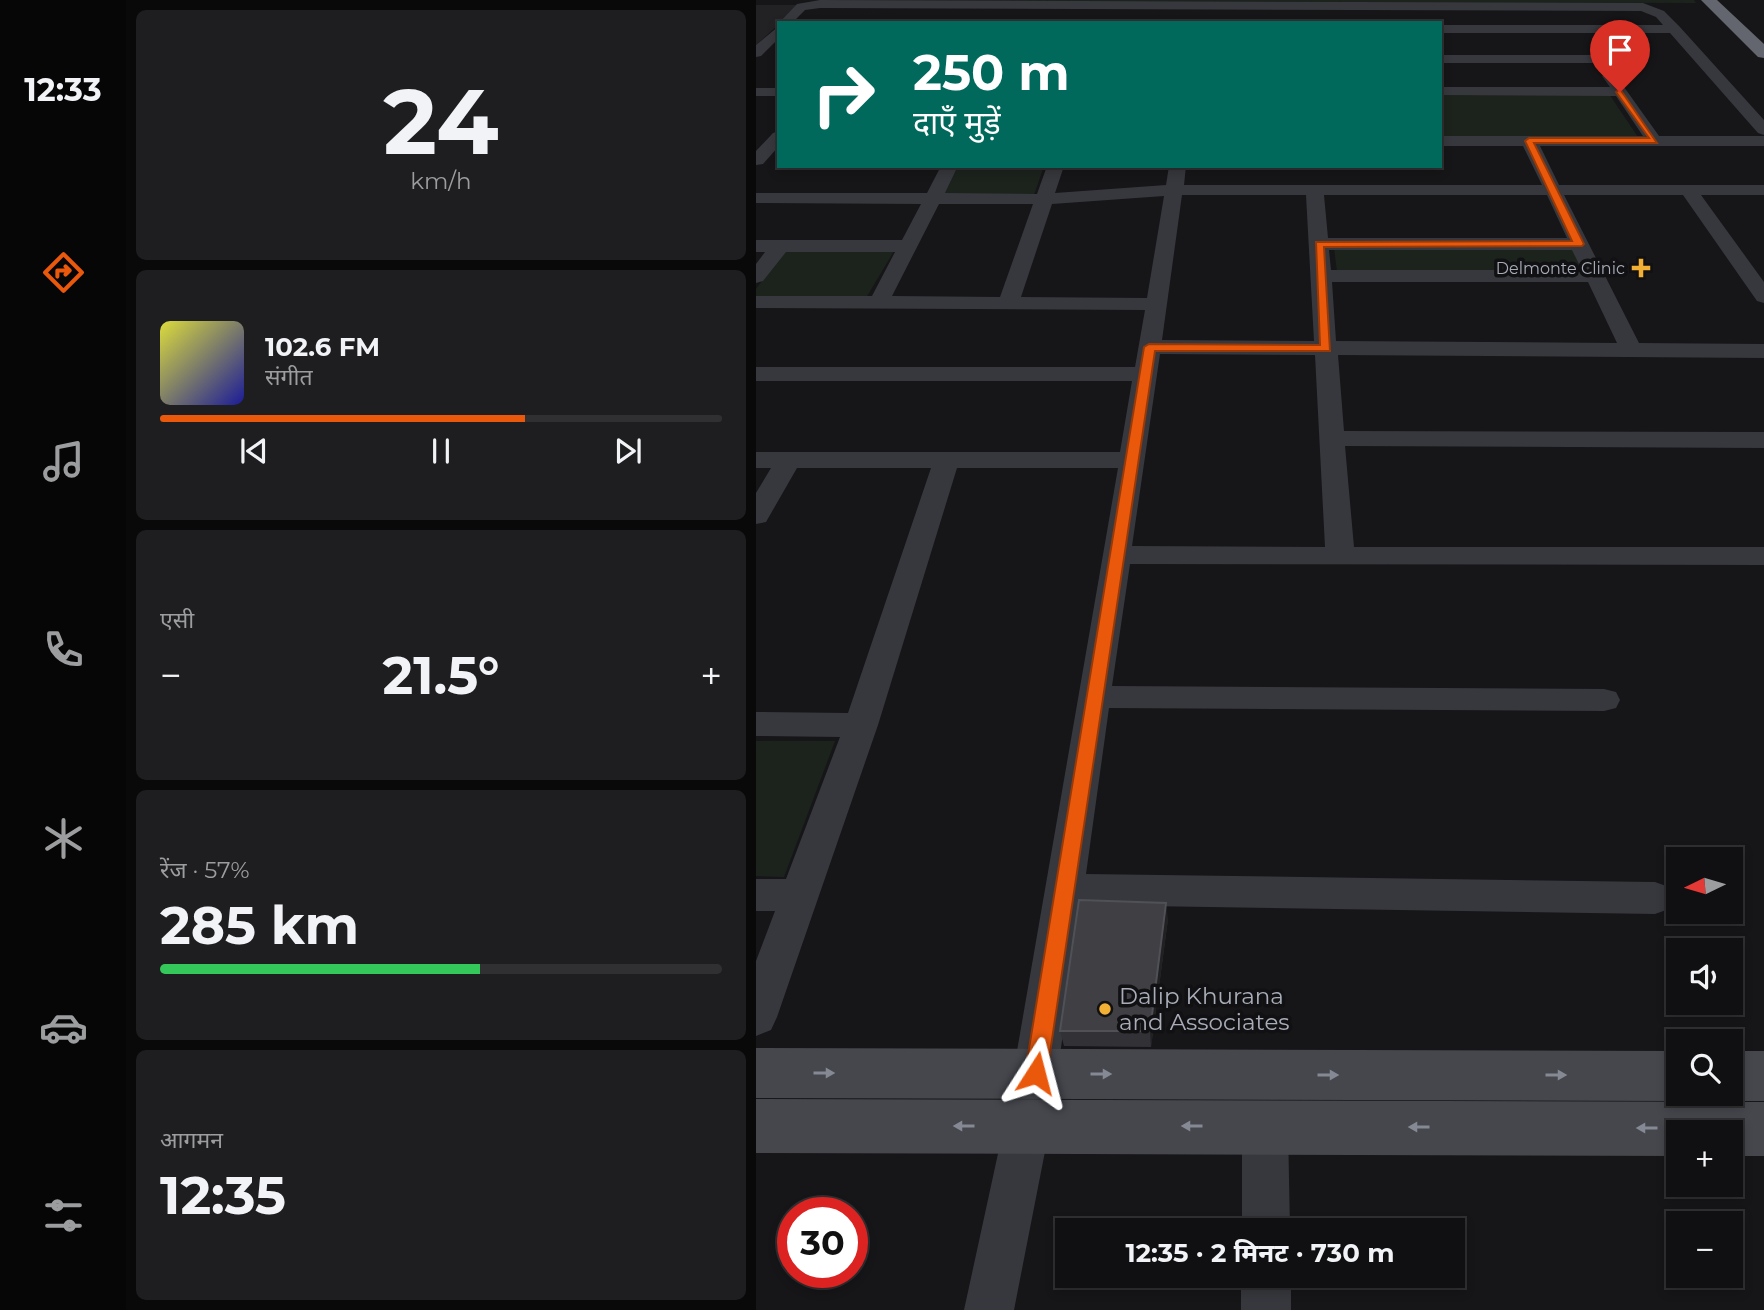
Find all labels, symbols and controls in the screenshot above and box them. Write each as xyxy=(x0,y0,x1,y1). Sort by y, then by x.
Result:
pin xyxy=(1590,20,1650,92)
icon: arrive xyxy=(1601,31,1639,69)
text: 250 m xyxy=(913,43,1070,102)
icon: right xyxy=(798,49,889,140)
text: 24 xyxy=(383,66,499,177)
text: 12:33 xyxy=(24,70,102,109)
text: दाएँ मुड़ें xyxy=(913,103,1001,142)
text: km/h xyxy=(410,167,472,195)
icon: directions xyxy=(39,248,88,297)
marker: Delmonte Clinic xyxy=(1631,258,1651,278)
place label: Delmonte Clinic xyxy=(1496,259,1625,278)
text: 102.6 FM xyxy=(265,331,380,363)
text: संगीत xyxy=(265,363,313,391)
icon: previous xyxy=(235,432,273,470)
icon: pause xyxy=(422,432,460,470)
icon: next xyxy=(609,432,647,470)
icon: music xyxy=(39,437,88,486)
text: एसी xyxy=(160,606,194,634)
icon: phone xyxy=(39,625,88,674)
text: 21.5° xyxy=(382,644,500,707)
text: − xyxy=(160,652,182,699)
text: + xyxy=(700,652,722,699)
icon: climate xyxy=(39,814,88,863)
north arrow xyxy=(1666,847,1743,924)
map controls xyxy=(1666,847,1743,1288)
text: रेंज · 57% xyxy=(160,856,250,884)
text: 285 km xyxy=(160,894,359,957)
button: sound xyxy=(1666,938,1743,1015)
place label: Dalip Khurana and Associates xyxy=(1119,982,1290,1036)
marker: Dalip Khurana and Associates xyxy=(1097,1001,1113,1017)
icon: car xyxy=(39,1003,88,1052)
button: search xyxy=(1666,1029,1743,1106)
position arrow xyxy=(999,1036,1073,1110)
one-way arrow xyxy=(813,1067,835,1079)
one-way arrow xyxy=(1090,1068,1112,1079)
one-way arrow xyxy=(1317,1069,1339,1081)
one-way arrow xyxy=(1545,1069,1567,1081)
one-way arrow xyxy=(953,1120,975,1132)
one-way arrow xyxy=(1181,1120,1203,1132)
button: + xyxy=(1666,1120,1743,1197)
one-way arrow xyxy=(1408,1121,1430,1133)
one-way arrow xyxy=(1636,1122,1658,1134)
text: आगमन xyxy=(160,1126,223,1154)
text: 12:35 xyxy=(160,1164,286,1227)
icon: filters xyxy=(39,1191,88,1240)
speed limit sign: 30 xyxy=(777,1197,868,1288)
button: − xyxy=(1666,1211,1743,1288)
text: 12:35 · 2 मिनट · 730 m xyxy=(1126,1237,1394,1269)

